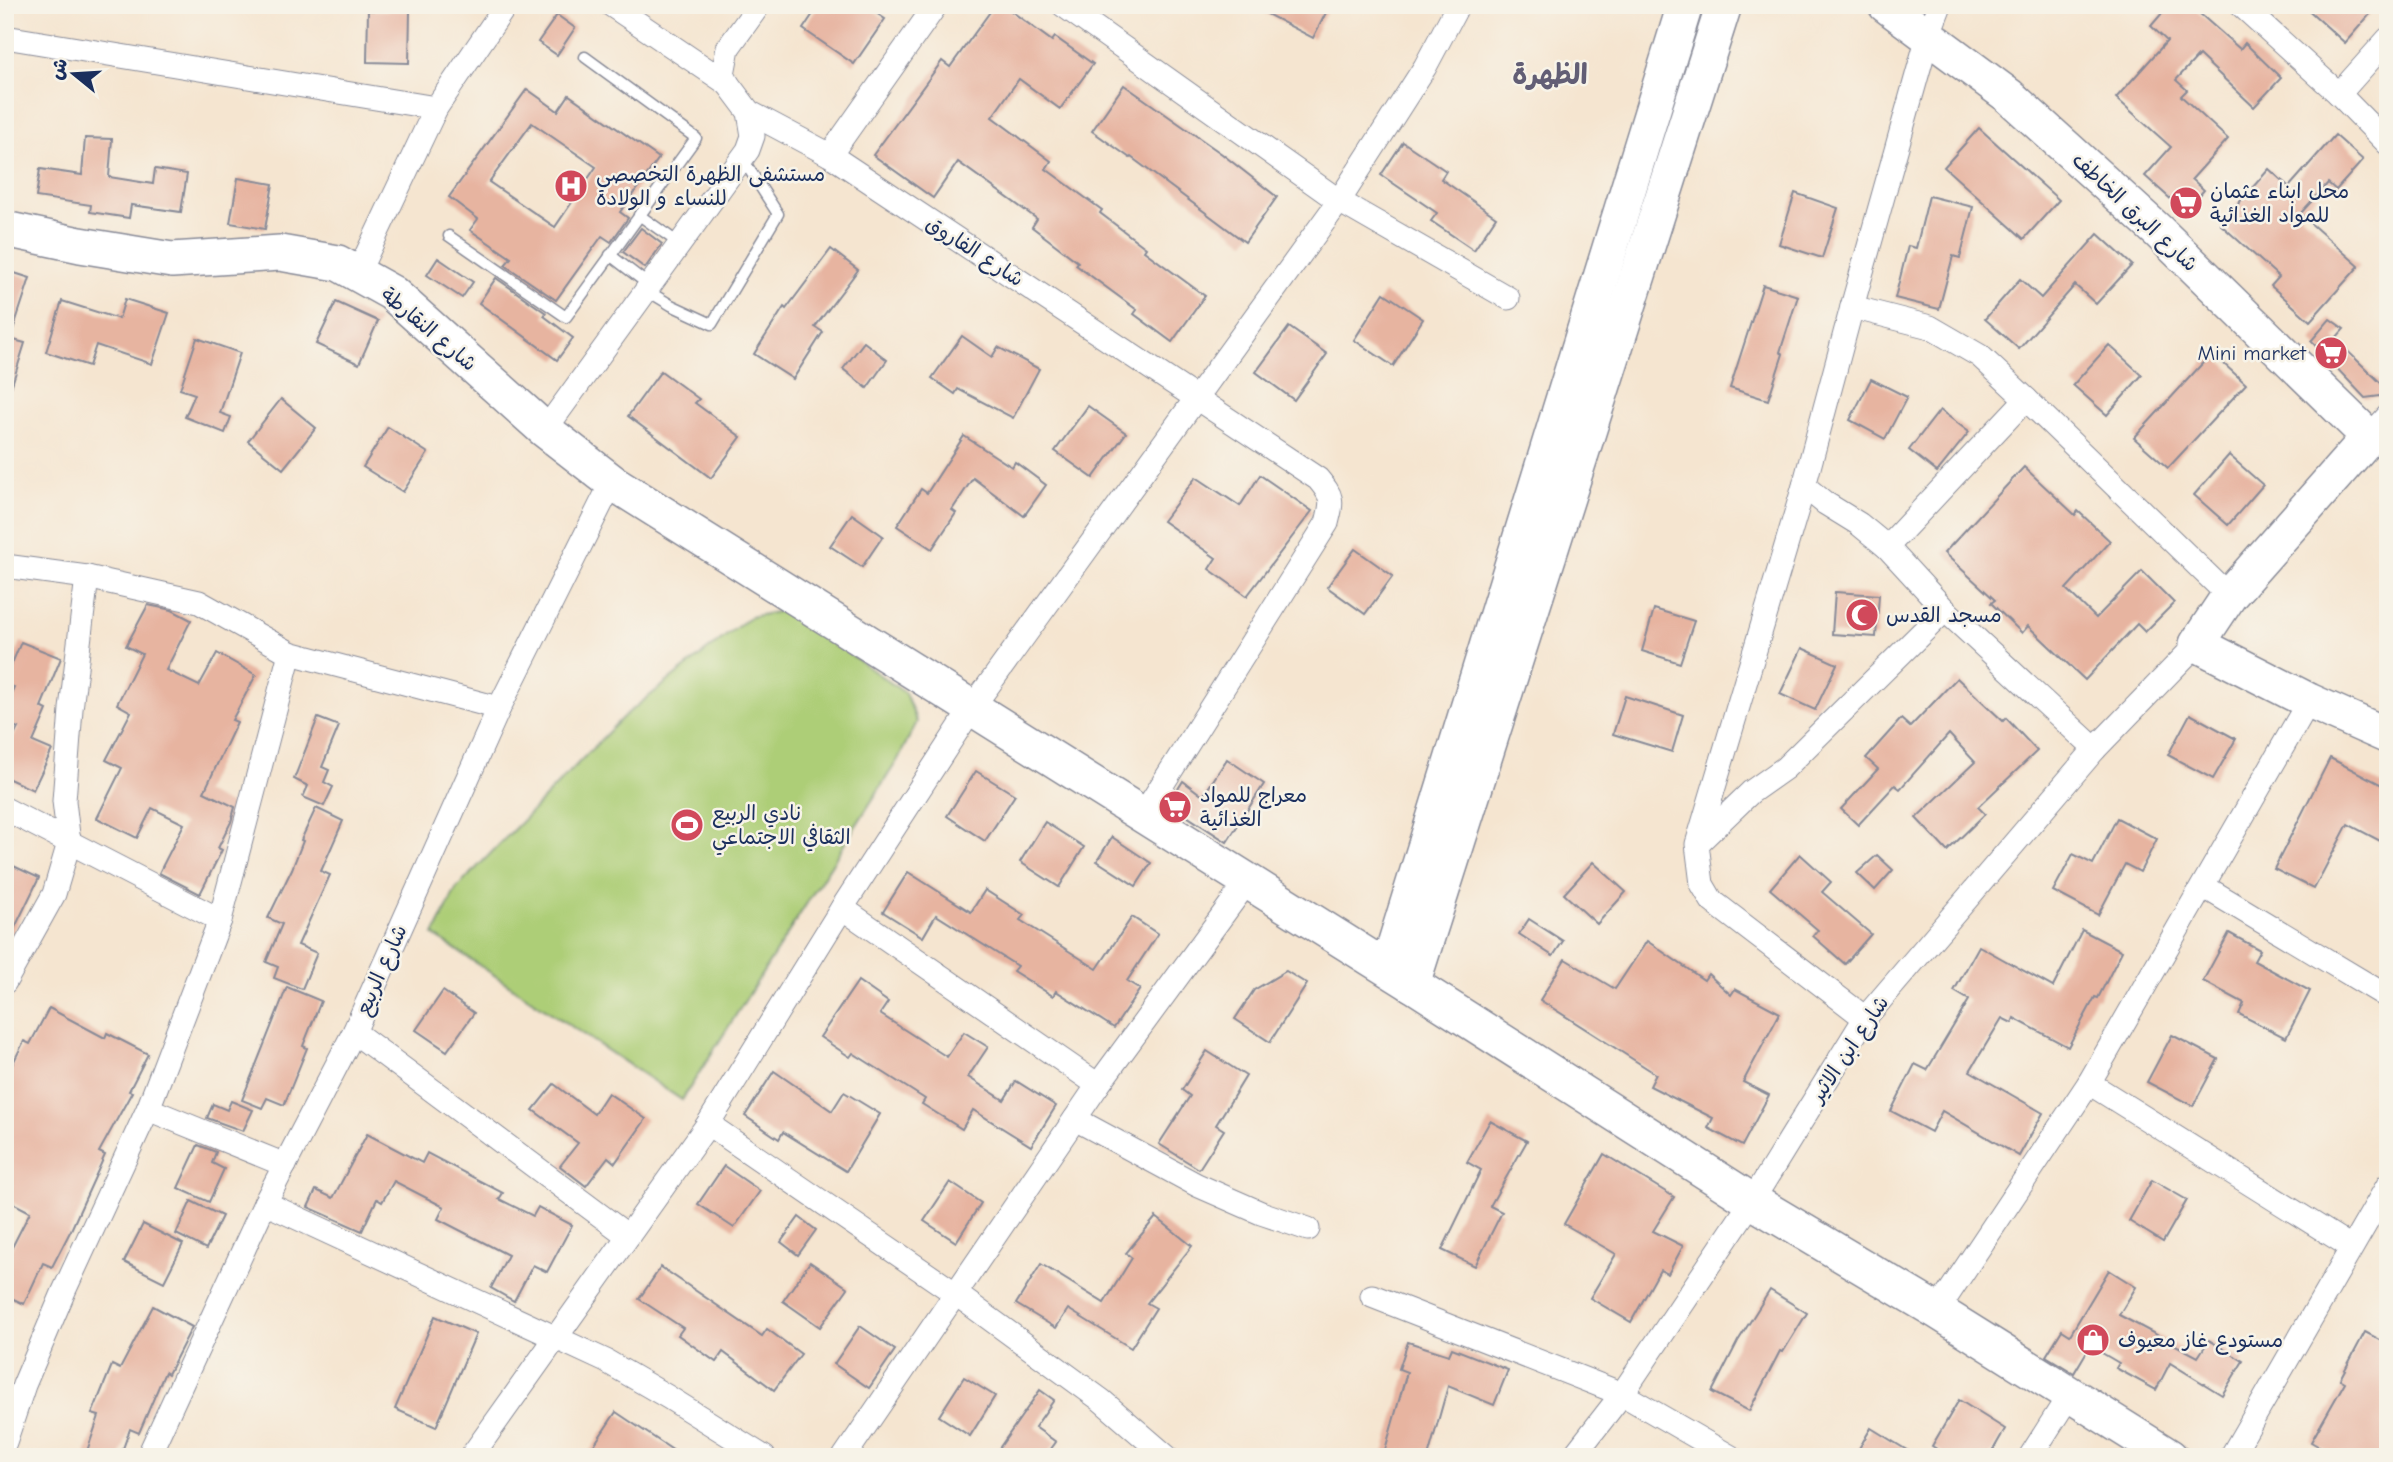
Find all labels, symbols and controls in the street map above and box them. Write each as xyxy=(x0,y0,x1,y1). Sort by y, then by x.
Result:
north arrow xyxy=(38,38,108,108)
text: ش xyxy=(45,56,73,82)
district label: الظهرة xyxy=(1512,59,1588,91)
street label: شارع البرق الخاطف xyxy=(2065,148,2203,278)
place label: مستشفى الظهرة التخصصي للنساء و الولادة xyxy=(596,162,825,211)
hospital icon: مستشفى الظهرة التخصصي للنساء و الولادة xyxy=(552,167,590,205)
place label: محل ابناء عثمان للمواد الغذائية xyxy=(2210,179,2349,228)
supermarket icon: محل ابناء عثمان للمواد الغذائية xyxy=(2167,184,2205,222)
street label: شارع الفاروق xyxy=(920,211,1028,294)
street label: شارع النقارطة xyxy=(374,282,482,378)
supermarket icon: Mini market xyxy=(2312,334,2350,372)
place label: Mini market xyxy=(2197,341,2307,365)
mosque icon: مسجد القدس xyxy=(1843,596,1881,634)
place label: مسجد القدس xyxy=(1886,603,2002,627)
place label: معراج للمواد الغذائية xyxy=(1200,783,1307,831)
supermarket icon: معراج للمواد الغذائية xyxy=(1156,788,1194,826)
place label: نادي الربيع الثقافي الاجتماعي xyxy=(712,801,851,856)
sports icon: نادي الربيع الثقافي الاجتماعي xyxy=(668,806,706,844)
street label: شارع الربيع xyxy=(350,921,414,1020)
street label: شارع ابن الاثير xyxy=(1803,991,1896,1110)
shop icon: مستودع غاز معيوف xyxy=(2074,1321,2112,1359)
place label: مستودع غاز معيوف xyxy=(2118,1328,2283,1355)

